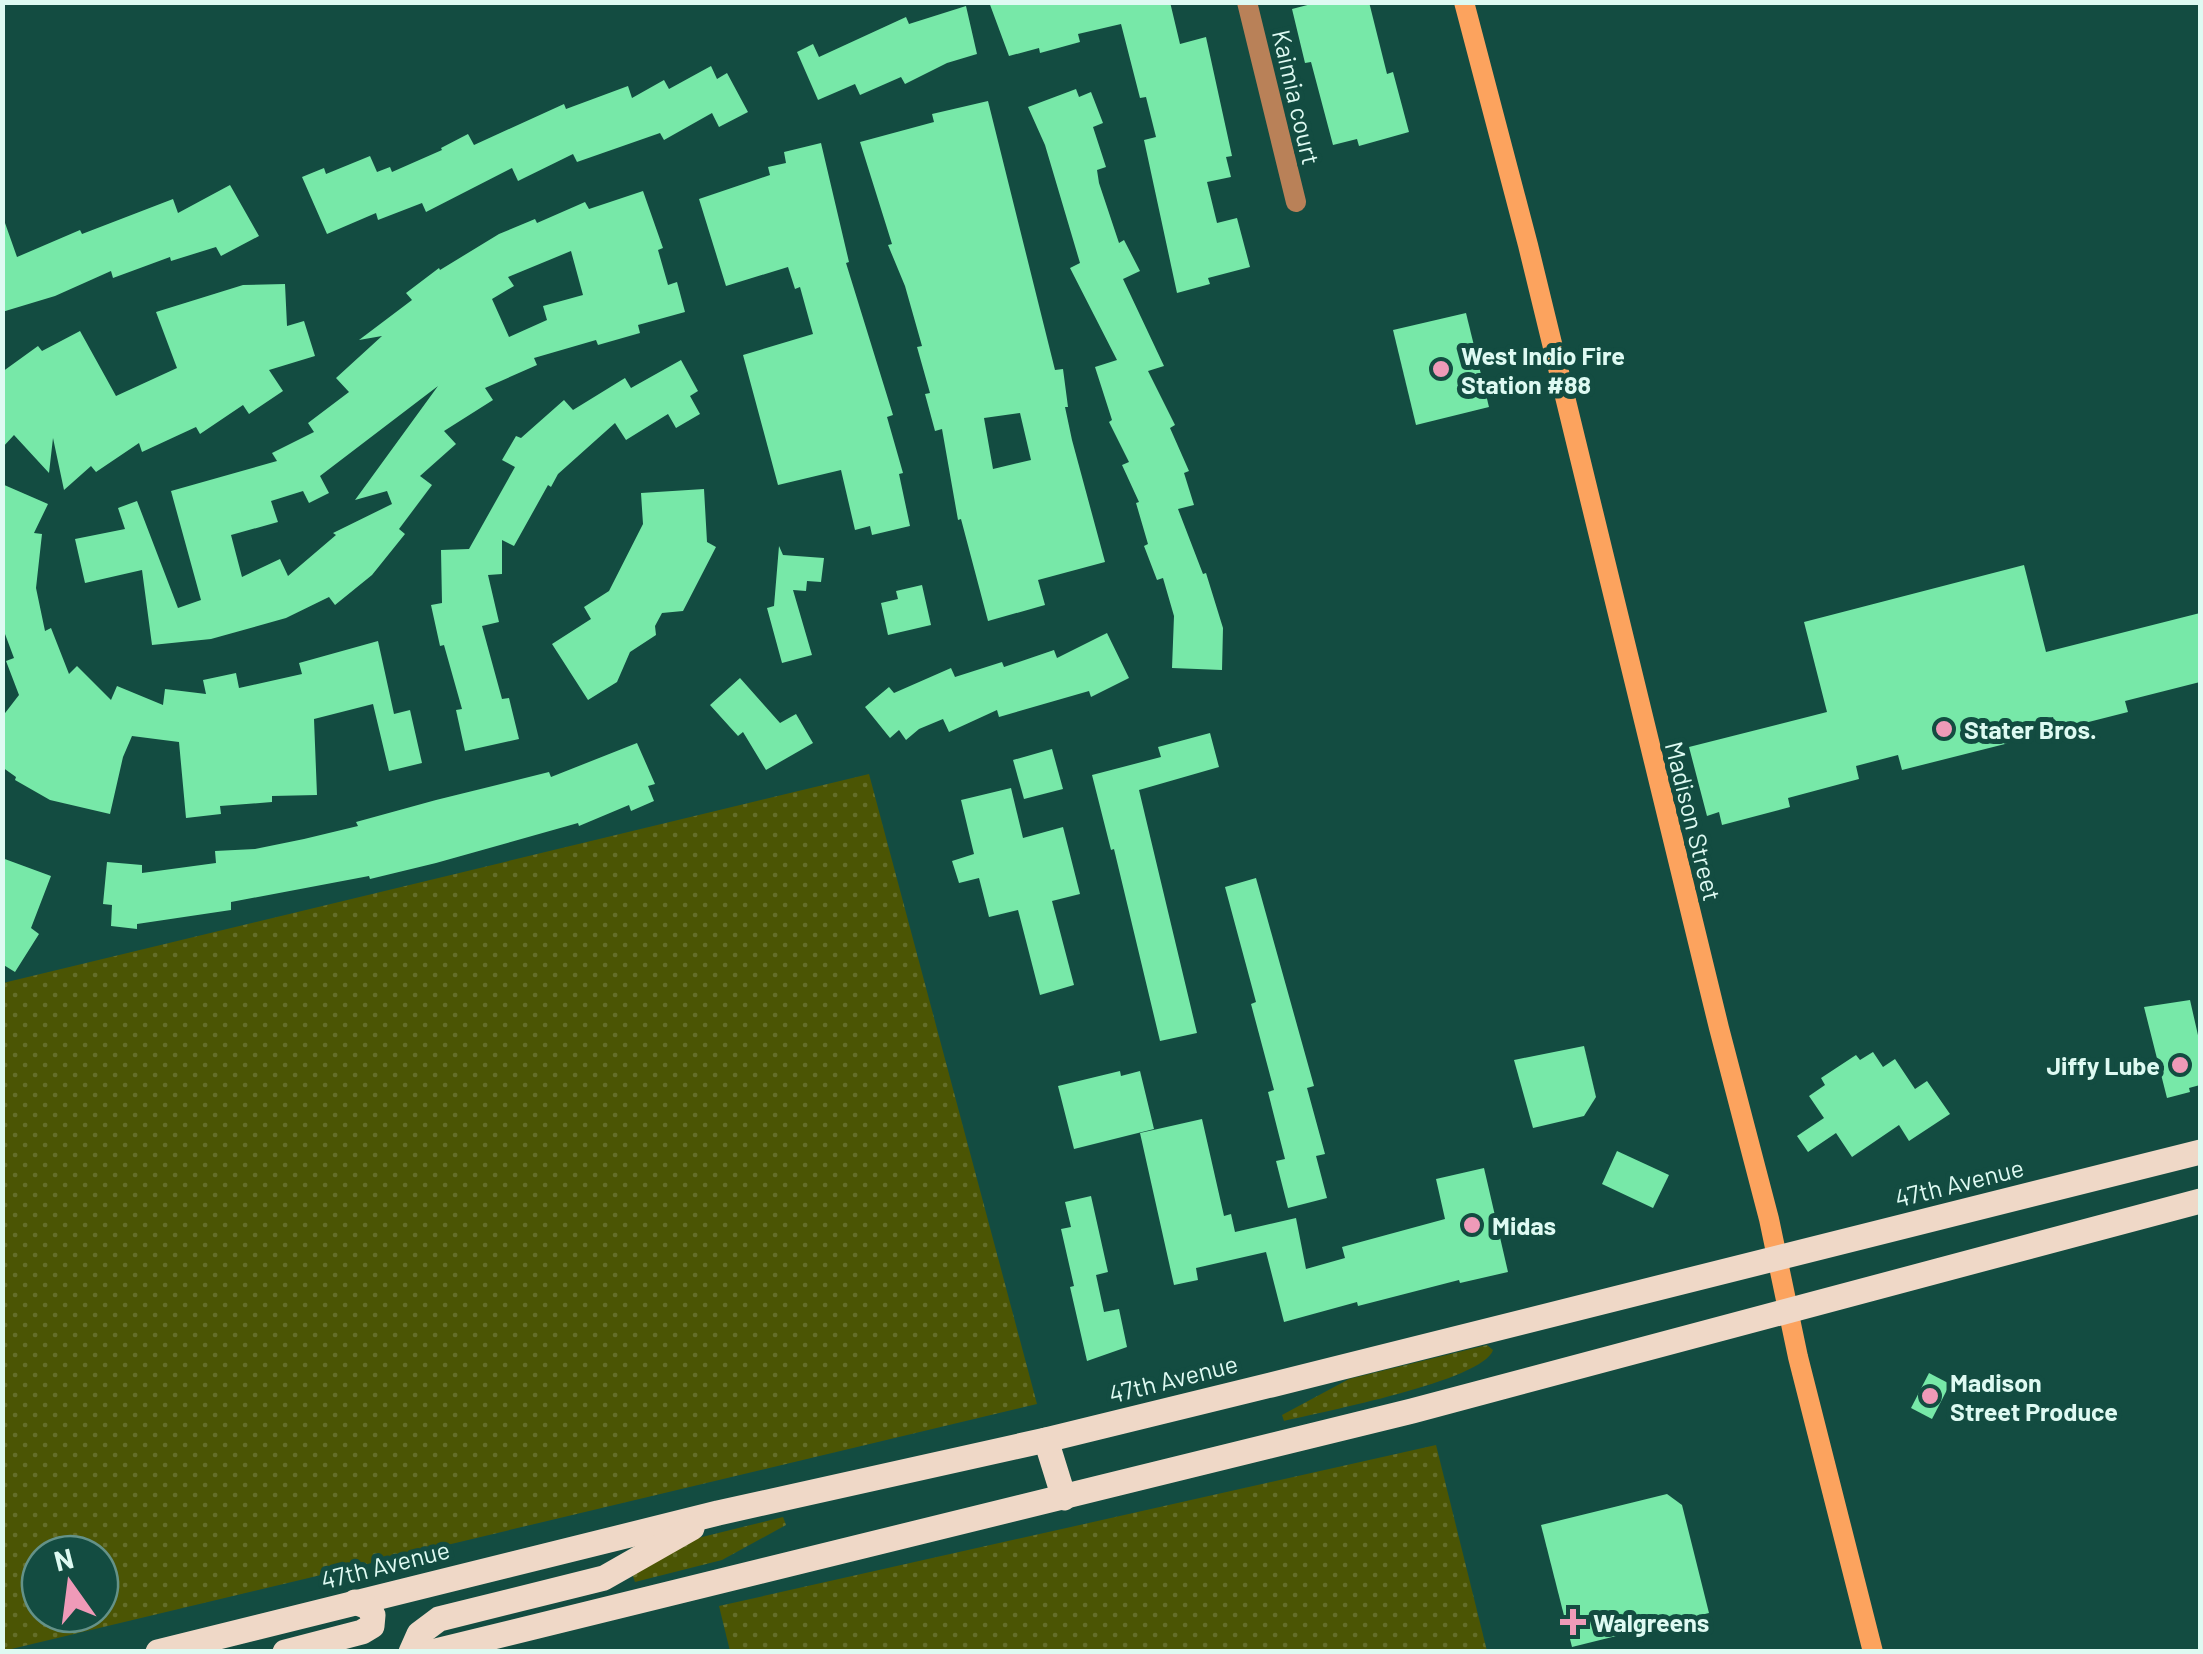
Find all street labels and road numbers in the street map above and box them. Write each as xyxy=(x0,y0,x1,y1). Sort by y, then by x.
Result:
street label: Kaimia court xyxy=(1267,27,1327,167)
street label: Madison Street xyxy=(1660,738,1728,904)
street label: 47th Avenue xyxy=(1891,1151,2027,1213)
street label: 47th Avenue xyxy=(1105,1347,1241,1409)
street label: 47th Avenue xyxy=(317,1533,453,1595)

